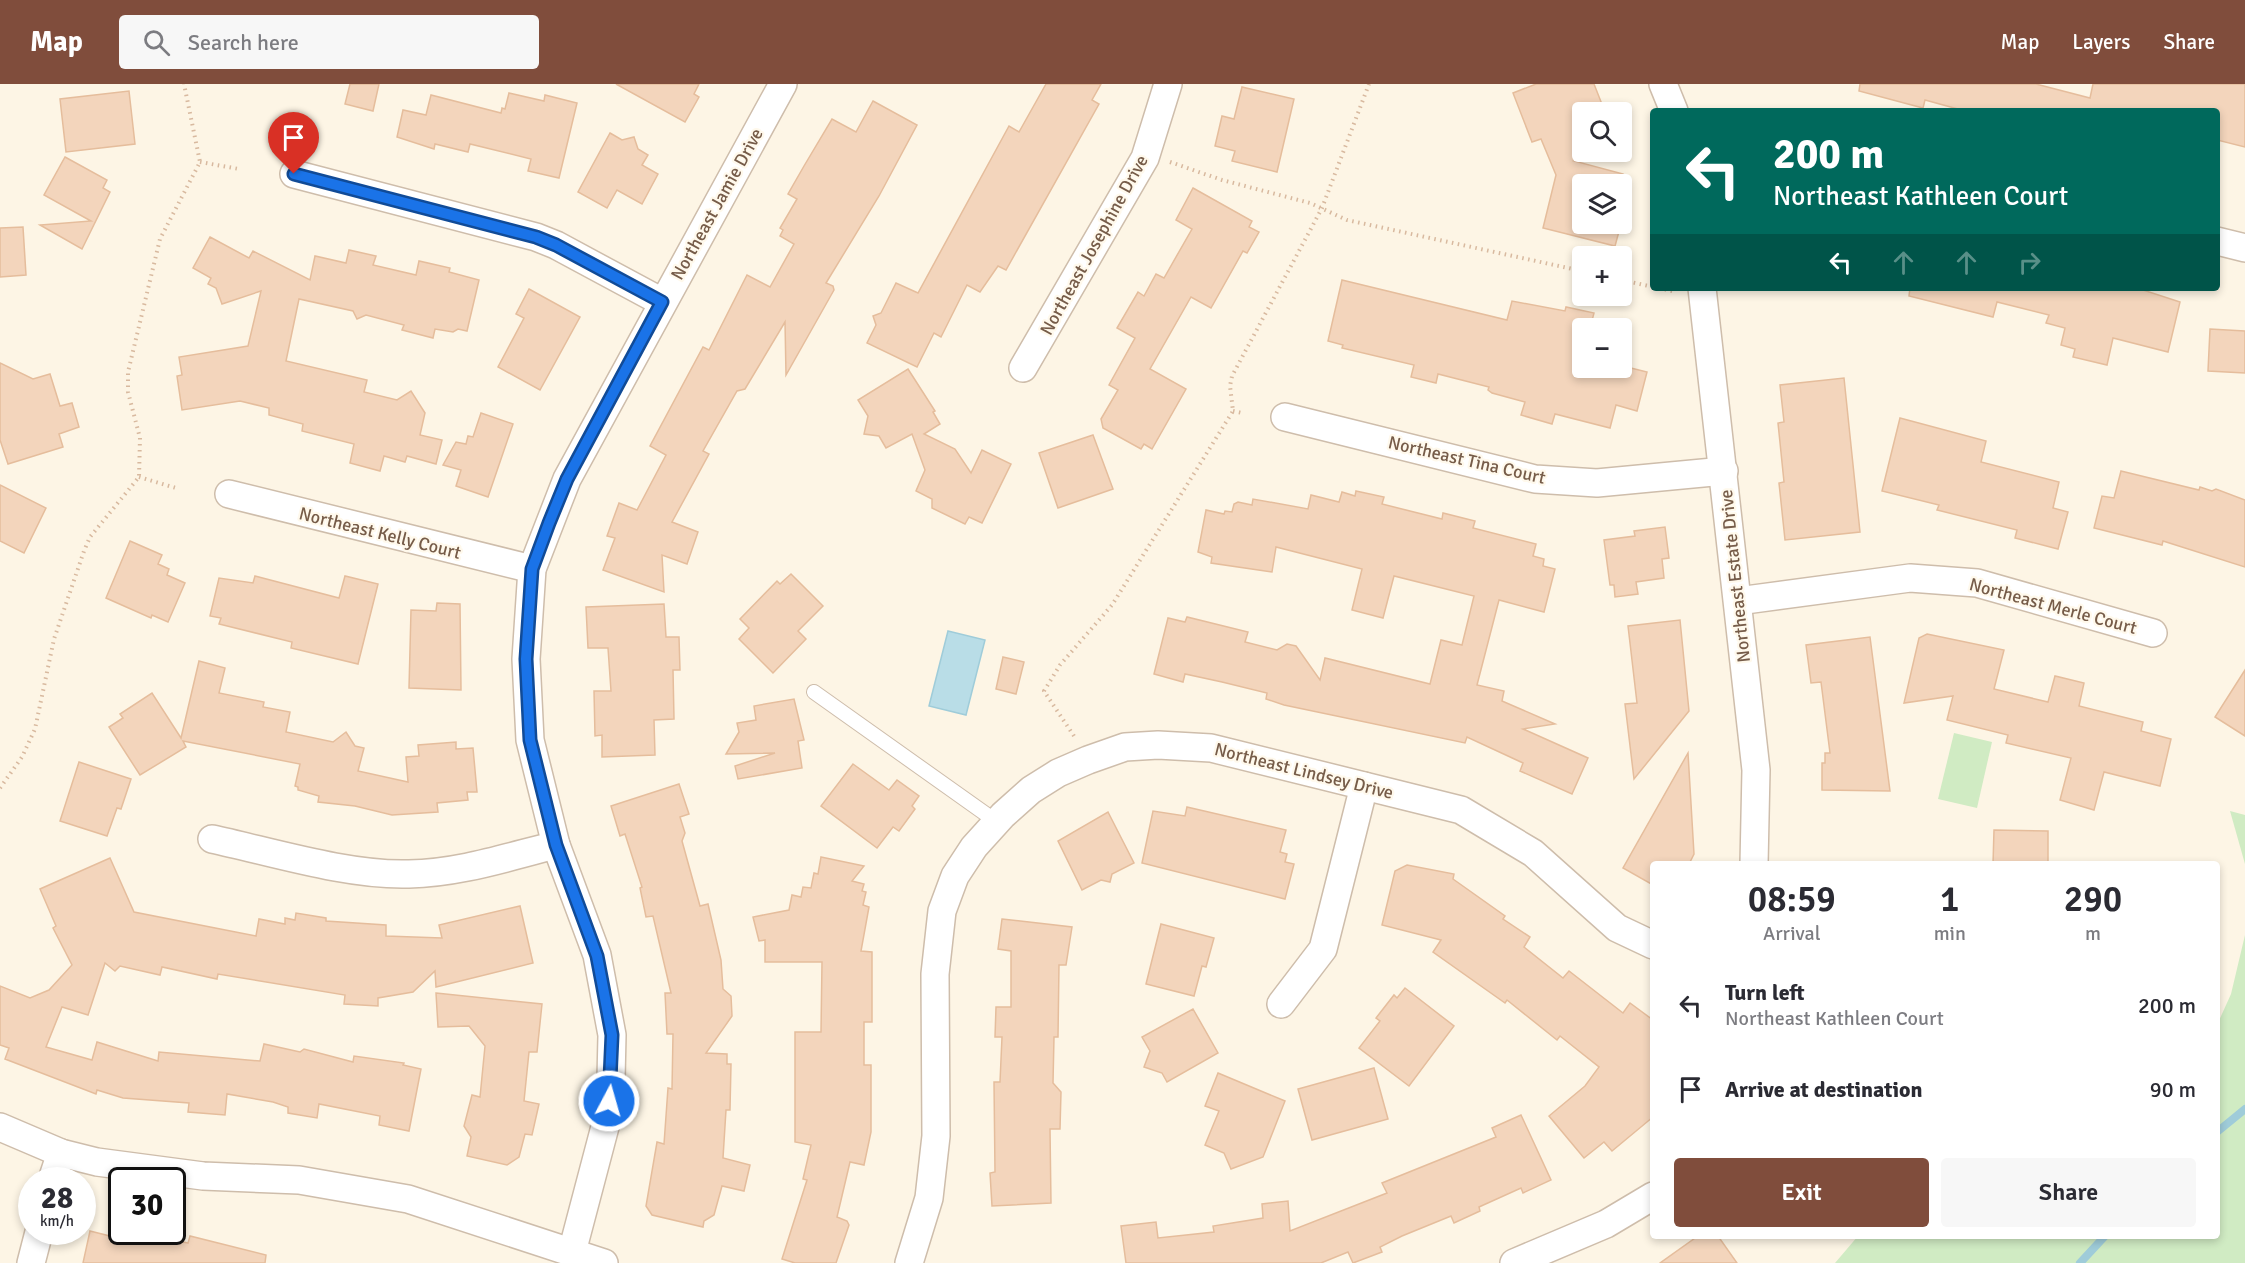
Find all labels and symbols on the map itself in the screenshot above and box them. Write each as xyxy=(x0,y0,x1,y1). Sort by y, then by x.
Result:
pin xyxy=(268,112,319,174)
street label: Northeast Jamie Drive xyxy=(666,124,768,284)
street label: Northeast Josephine Drive xyxy=(1035,151,1153,339)
street label: Northeast Tina Court xyxy=(1386,431,1548,489)
street label: Northeast Estate Drive xyxy=(1715,489,1755,663)
street label: Northeast Kelly Court xyxy=(297,502,463,564)
street label: Northeast Merle Court xyxy=(1967,573,2139,639)
street label: Northeast Lindsey Drive xyxy=(1212,738,1396,804)
position arrow xyxy=(577,1069,641,1133)
speed limit sign: 30 xyxy=(108,1167,186,1245)

